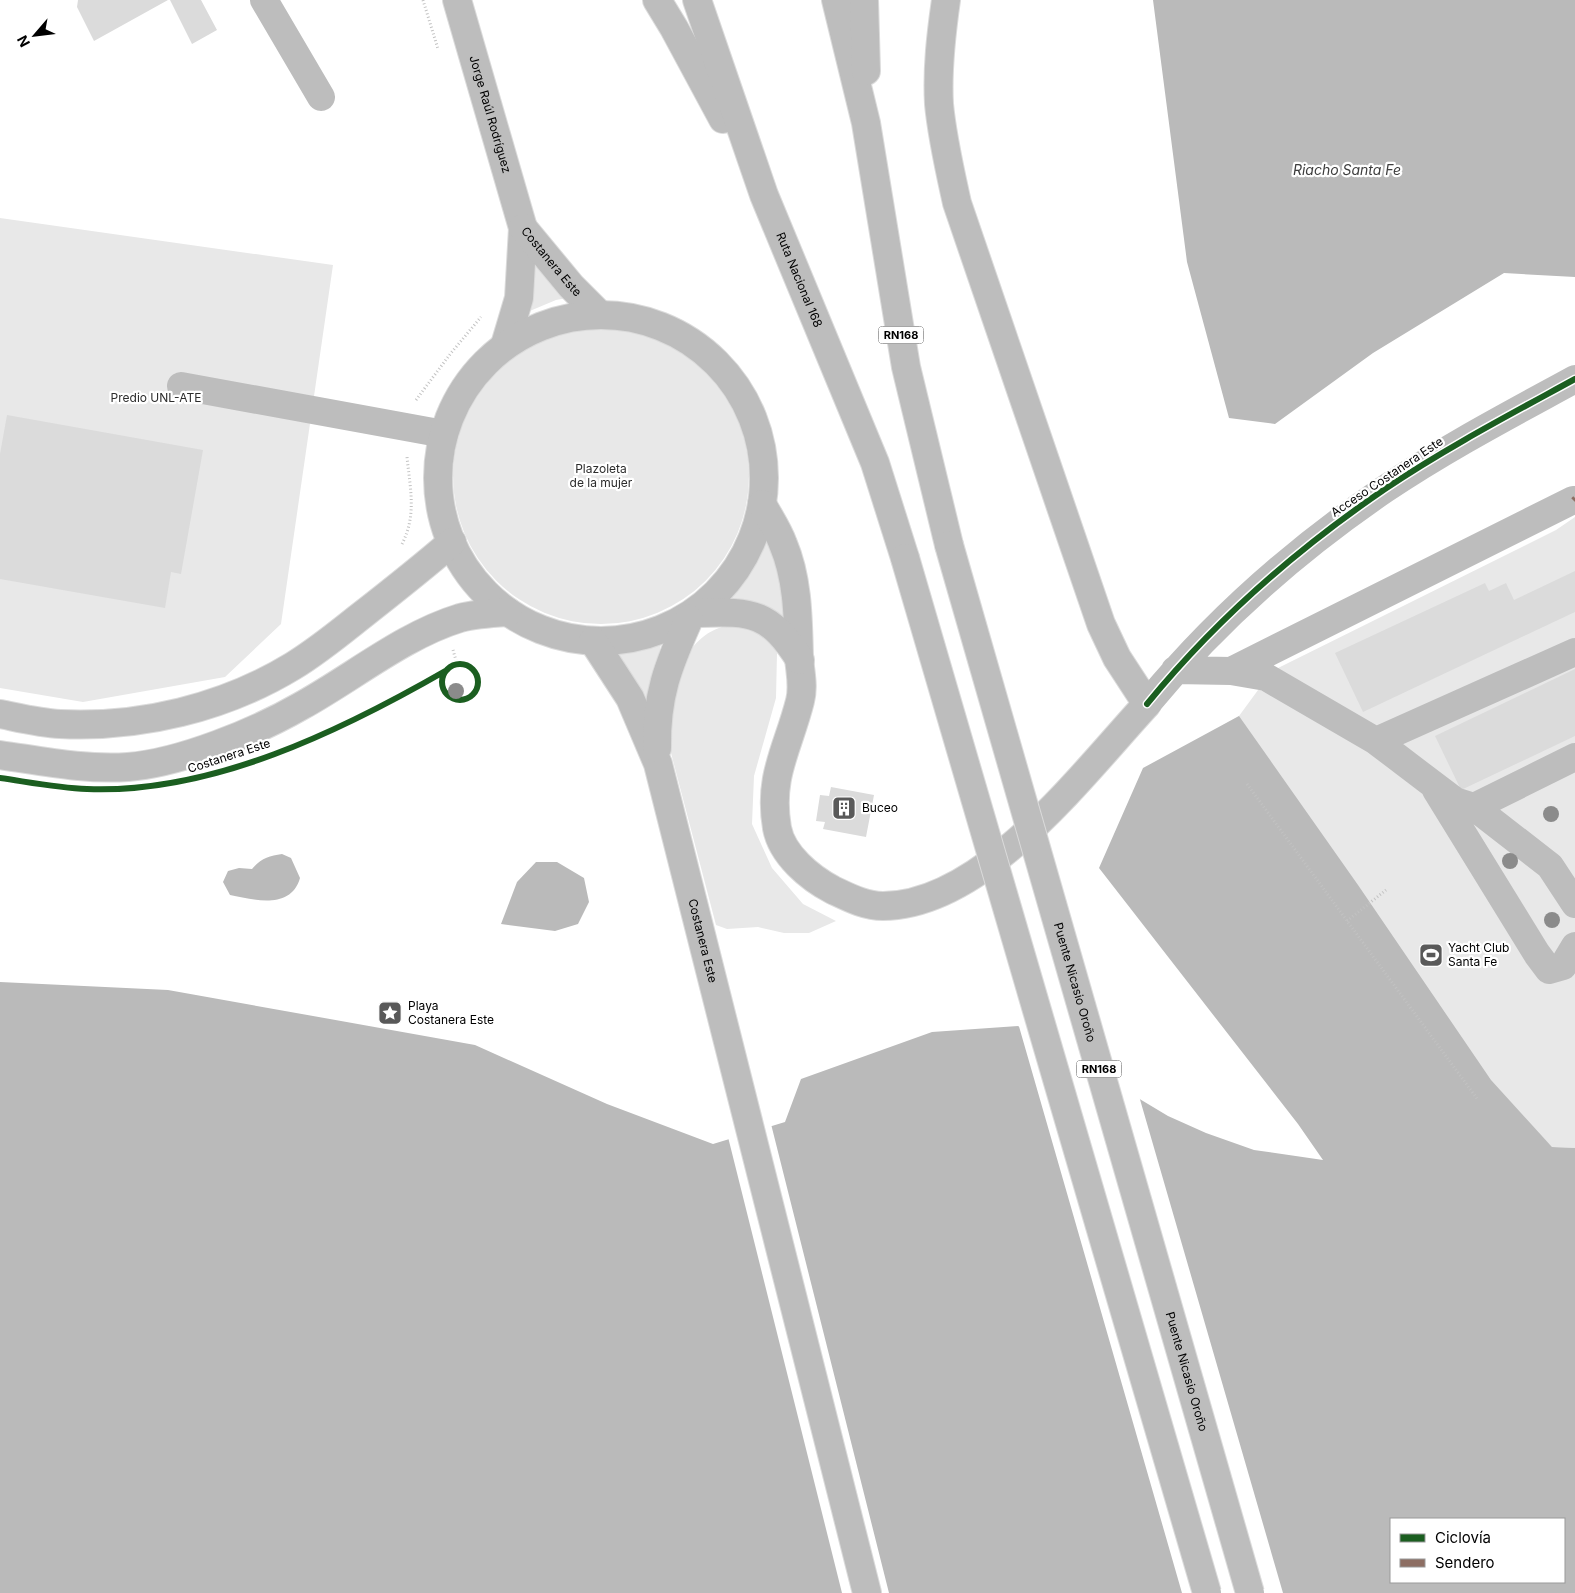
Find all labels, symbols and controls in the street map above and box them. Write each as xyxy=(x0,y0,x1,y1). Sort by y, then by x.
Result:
north arrow xyxy=(10,10,60,60)
text: N xyxy=(13,33,33,50)
street label: Jorge Raúl Rodríguez xyxy=(466,54,515,175)
water label: Riacho Santa Fe xyxy=(1293,161,1401,178)
street label: Costanera Este xyxy=(518,224,585,299)
street label: Ruta Nacional 168 xyxy=(773,230,826,329)
road number: RN168 xyxy=(878,326,924,344)
park label: Predio UNL-ATE xyxy=(111,390,201,405)
street label: Acceso Costanera Este xyxy=(1328,433,1446,520)
park label: Plazoleta de la mujer xyxy=(570,461,633,490)
street label: Costanera Este xyxy=(186,735,272,776)
building icon: Buceo xyxy=(831,795,857,821)
place label: Buceo xyxy=(862,800,898,815)
street label: Costanera Este xyxy=(685,897,721,984)
street label: Puente Nicasio Oroño xyxy=(1051,921,1099,1044)
place label: Yacht Club Santa Fe xyxy=(1448,940,1509,969)
sports icon: Yacht Club Santa Fe xyxy=(1418,942,1444,968)
place label: Playa Costanera Este xyxy=(408,998,494,1027)
place icon: Playa Costanera Este xyxy=(377,1000,403,1026)
road number: RN168 xyxy=(1076,1060,1122,1078)
street label: Puente Nicasio Oroño xyxy=(1163,1310,1211,1433)
legend xyxy=(1390,1518,1565,1583)
text: Ciclovía xyxy=(1435,1528,1491,1547)
text: Sendero xyxy=(1435,1553,1495,1572)

